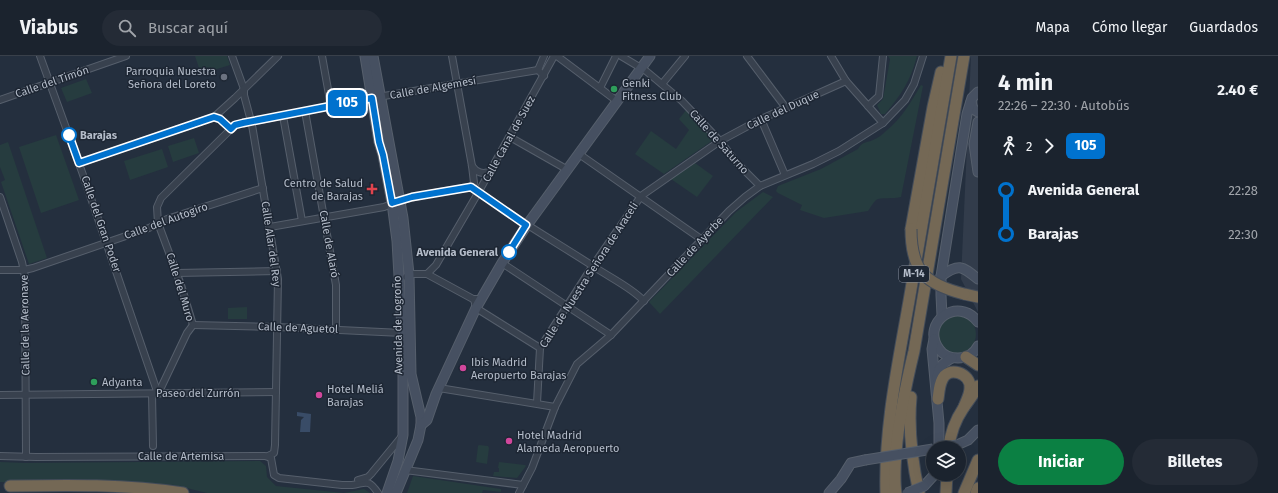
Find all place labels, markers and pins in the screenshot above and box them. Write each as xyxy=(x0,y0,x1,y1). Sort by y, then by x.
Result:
place label: Parroquia Nuestra Señora del Loreto xyxy=(126,65,216,91)
marker: Parroquia Nuestra Señora del Loreto xyxy=(219,72,229,82)
place label: Genki Fitness Club xyxy=(622,77,682,103)
marker: Genki Fitness Club xyxy=(609,84,619,94)
marker: Barajas xyxy=(61,127,77,143)
place label: Barajas xyxy=(80,129,118,142)
place label: Centro de Salud de Barajas xyxy=(284,177,363,203)
marker: Centro de Salud de Barajas xyxy=(366,183,378,195)
marker: Avenida General xyxy=(501,244,517,260)
place label: Avenida General xyxy=(415,246,499,259)
place label: Ibis Madrid Aeropuerto Barajas xyxy=(471,356,566,382)
marker: Ibis Madrid Aeropuerto Barajas xyxy=(458,363,468,373)
place label: Adyanta xyxy=(102,376,142,389)
marker: Adyanta xyxy=(89,377,99,387)
place label: Hotel Meliá Barajas xyxy=(327,383,384,409)
marker: Hotel Meliá Barajas xyxy=(314,390,324,400)
place label: Hotel Madrid Alameda Aeropuerto xyxy=(517,429,619,455)
marker: Hotel Madrid Alameda Aeropuerto xyxy=(504,436,514,446)

